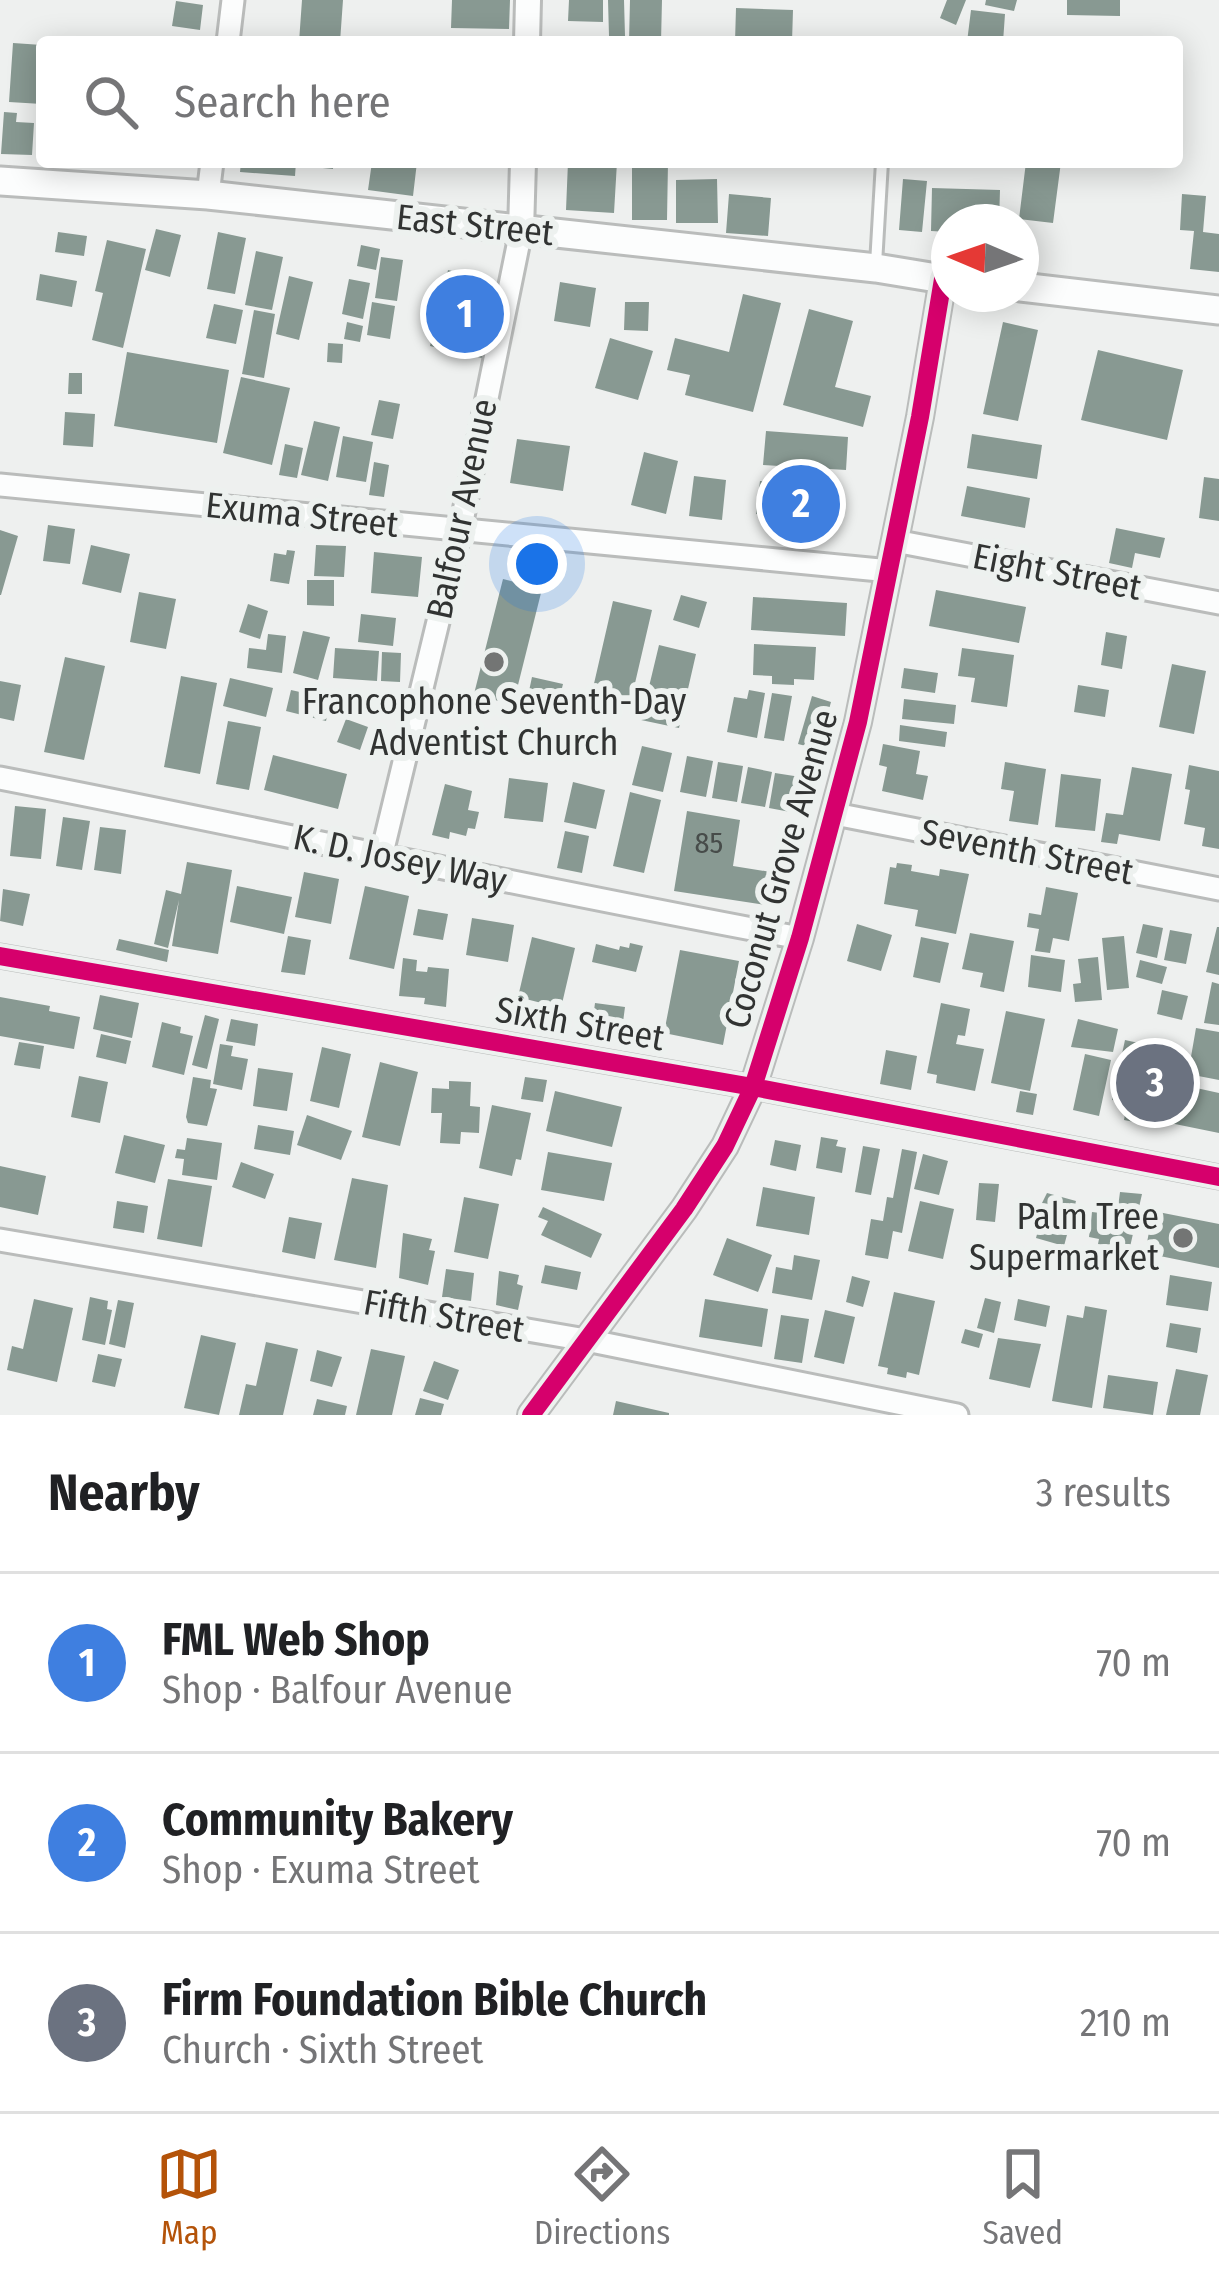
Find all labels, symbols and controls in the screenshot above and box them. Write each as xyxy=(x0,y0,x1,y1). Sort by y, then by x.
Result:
search box xyxy=(36,36,1183,168)
icon: search xyxy=(78,69,144,135)
text: Search here xyxy=(174,75,391,129)
street label: East Street xyxy=(394,195,556,255)
north arrow xyxy=(931,204,1039,312)
pin: 1 xyxy=(426,269,504,359)
street label: Balfour Avenue xyxy=(417,395,507,623)
pin: 2 xyxy=(762,459,840,549)
street label: Exuma Street xyxy=(203,483,401,547)
your location xyxy=(507,534,567,594)
street label: Eight Street xyxy=(969,534,1145,610)
marker: Francophone Seventh-Day Adventist Church xyxy=(481,649,507,675)
place label: Francophone Seventh-Day Adventist Church xyxy=(302,680,686,765)
street label: Coconut Grove Avenue xyxy=(714,705,848,1033)
street label: Seventh Street xyxy=(917,810,1137,894)
street label: K. D. Josey Way xyxy=(289,815,511,903)
house number: 85 xyxy=(695,825,723,861)
street label: Sixth Street xyxy=(492,988,668,1061)
pin: 3 xyxy=(1116,1038,1194,1128)
place label: Palm Tree Supermarket xyxy=(969,1195,1159,1280)
marker: Palm Tree Supermarket xyxy=(1170,1225,1196,1251)
street label: Fifth Street xyxy=(360,1280,528,1352)
text: Nearby xyxy=(48,1462,200,1524)
text: 3 results xyxy=(1036,1470,1171,1516)
text: FML Web Shop xyxy=(162,1613,430,1667)
text: 1 xyxy=(79,1640,95,1686)
text: 70 m xyxy=(1096,1640,1171,1686)
text: Shop · Balfour Avenue xyxy=(162,1667,513,1713)
text: Community Bakery xyxy=(162,1793,513,1847)
text: 2 xyxy=(78,1820,96,1866)
text: 70 m xyxy=(1096,1820,1171,1866)
text: Shop · Exuma Street xyxy=(162,1847,479,1893)
text: Firm Foundation Bible Church xyxy=(162,1973,707,2027)
text: 3 xyxy=(78,2000,96,2046)
text: 210 m xyxy=(1080,2000,1171,2046)
text: Church · Sixth Street xyxy=(162,2027,483,2073)
tab: Map xyxy=(156,2141,222,2253)
tab: Directions xyxy=(534,2141,670,2253)
tab: Saved xyxy=(982,2141,1063,2253)

